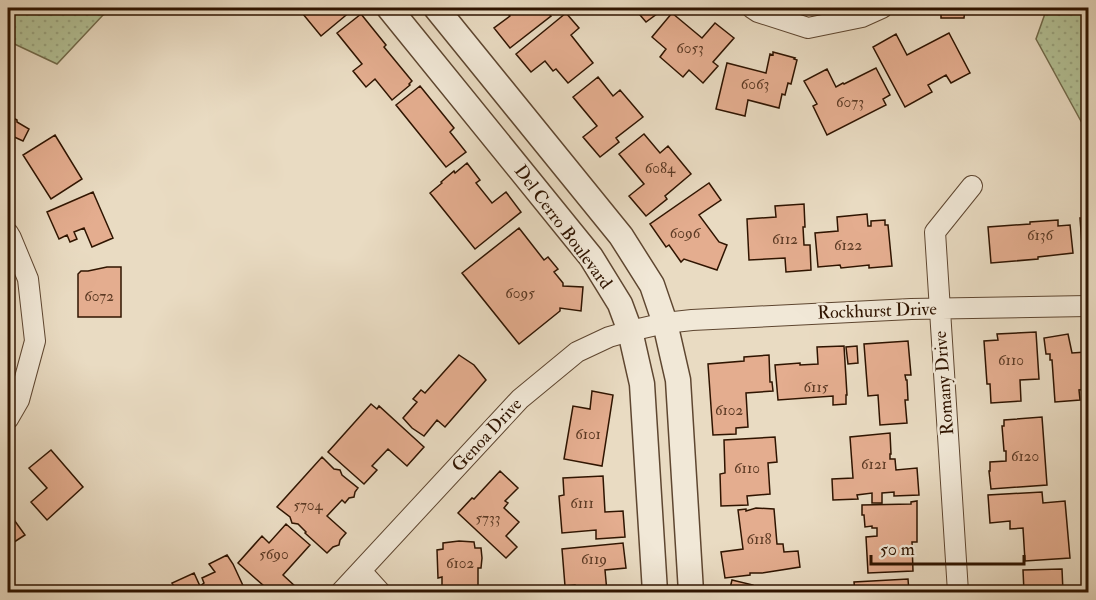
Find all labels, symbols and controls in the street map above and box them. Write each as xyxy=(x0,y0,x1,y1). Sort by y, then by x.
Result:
house number: 6053 xyxy=(676,39,704,58)
house number: 6063 xyxy=(741,75,769,94)
house number: 6073 xyxy=(836,93,864,112)
house number: 6084 xyxy=(645,159,676,178)
street label: Del Cerro Boulevard xyxy=(509,160,617,294)
house number: 6096 xyxy=(670,224,702,243)
house number: 6136 xyxy=(1027,226,1055,245)
house number: 6112 xyxy=(772,230,798,249)
house number: 6122 xyxy=(834,236,862,255)
house number: 6095 xyxy=(505,284,535,303)
house number: 6072 xyxy=(84,287,114,306)
street label: Rockhurst Drive xyxy=(817,297,938,325)
street label: Romany Drive xyxy=(929,329,959,436)
house number: 6110 xyxy=(998,351,1024,370)
house number: 6115 xyxy=(804,378,829,397)
street label: Genoa Drive xyxy=(447,393,527,477)
house number: 6102 xyxy=(715,401,743,420)
house number: 6101 xyxy=(575,425,601,444)
house number: 6120 xyxy=(1011,447,1039,466)
house number: 6121 xyxy=(861,455,887,474)
house number: 6110 xyxy=(734,459,760,478)
house number: 6111 xyxy=(570,494,594,513)
house number: 5704 xyxy=(293,496,323,515)
house number: 5733 xyxy=(476,509,501,528)
scale bar xyxy=(871,528,1024,566)
house number: 6118 xyxy=(746,530,772,549)
text: 50 m xyxy=(880,538,915,561)
house number: 5690 xyxy=(259,545,289,564)
house number: 6119 xyxy=(581,550,607,569)
house number: 6102 xyxy=(446,554,474,573)

